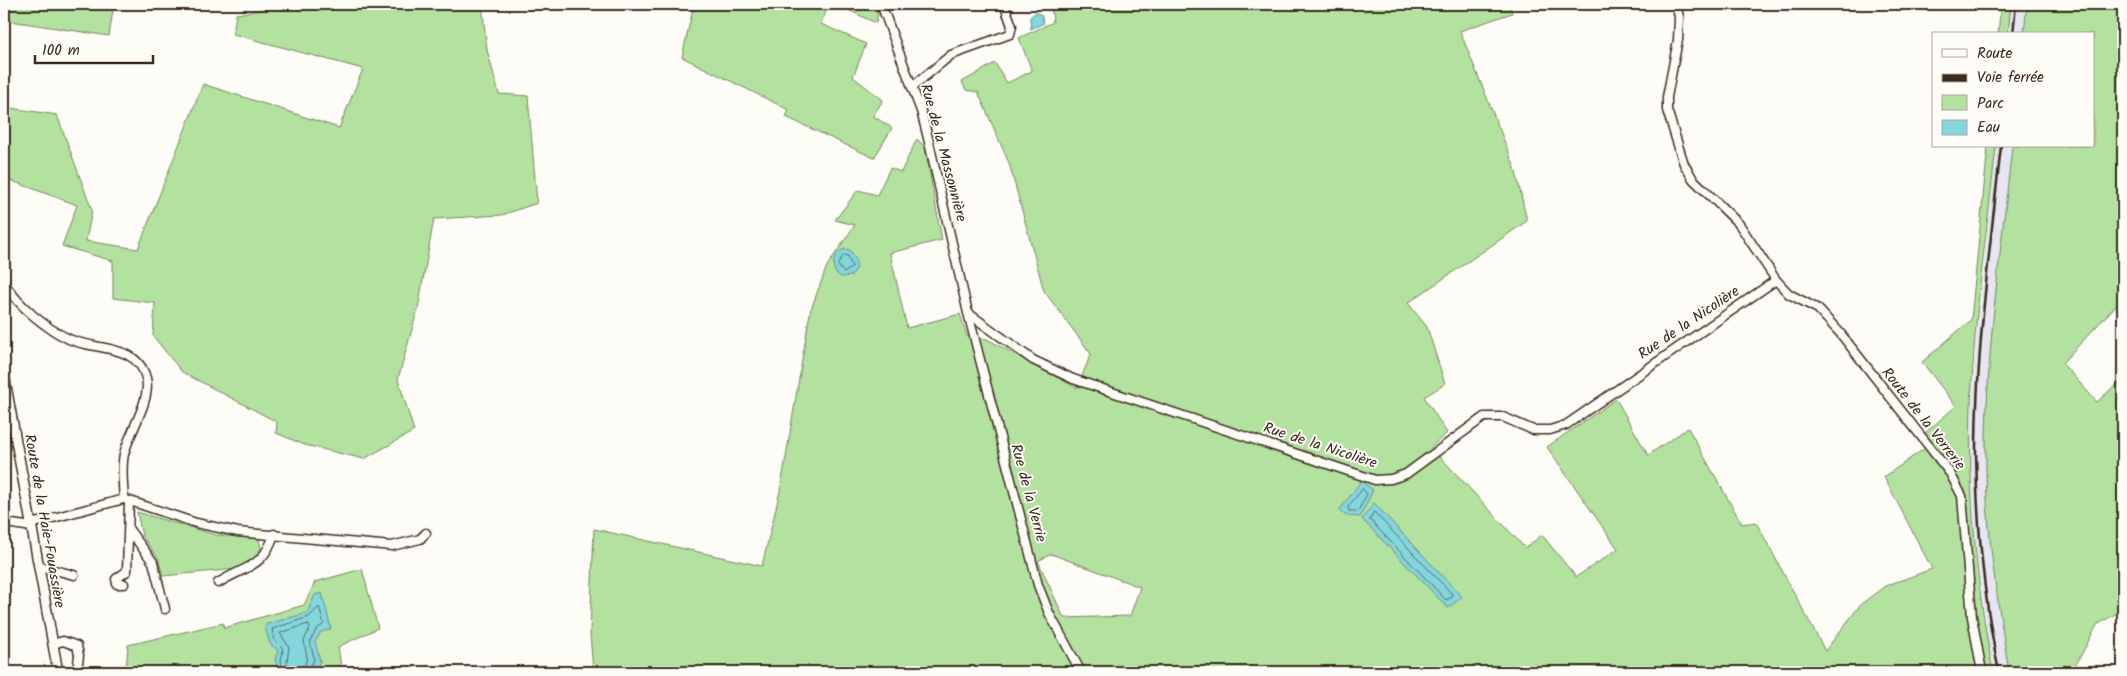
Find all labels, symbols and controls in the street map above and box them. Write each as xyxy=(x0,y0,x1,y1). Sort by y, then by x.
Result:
scale bar xyxy=(35,32,152,64)
legend xyxy=(1932,32,2094,148)
text: 100 m xyxy=(42,39,80,63)
text: Route xyxy=(1977,42,2013,66)
text: Voie ferrée xyxy=(1977,66,2044,90)
street label: Rue de la Massonnière xyxy=(913,81,973,225)
text: Parc xyxy=(1977,92,2004,116)
text: Eau xyxy=(1977,116,2000,140)
street label: Rue de la Nicolière xyxy=(1633,280,1745,366)
street label: Route de la Verrerie xyxy=(1875,362,1971,476)
street label: Rue de la Nicolière xyxy=(1260,416,1380,476)
street label: Route de la Haie-Fouassière xyxy=(17,432,71,610)
street label: Rue de la Verrie xyxy=(1003,441,1053,545)

